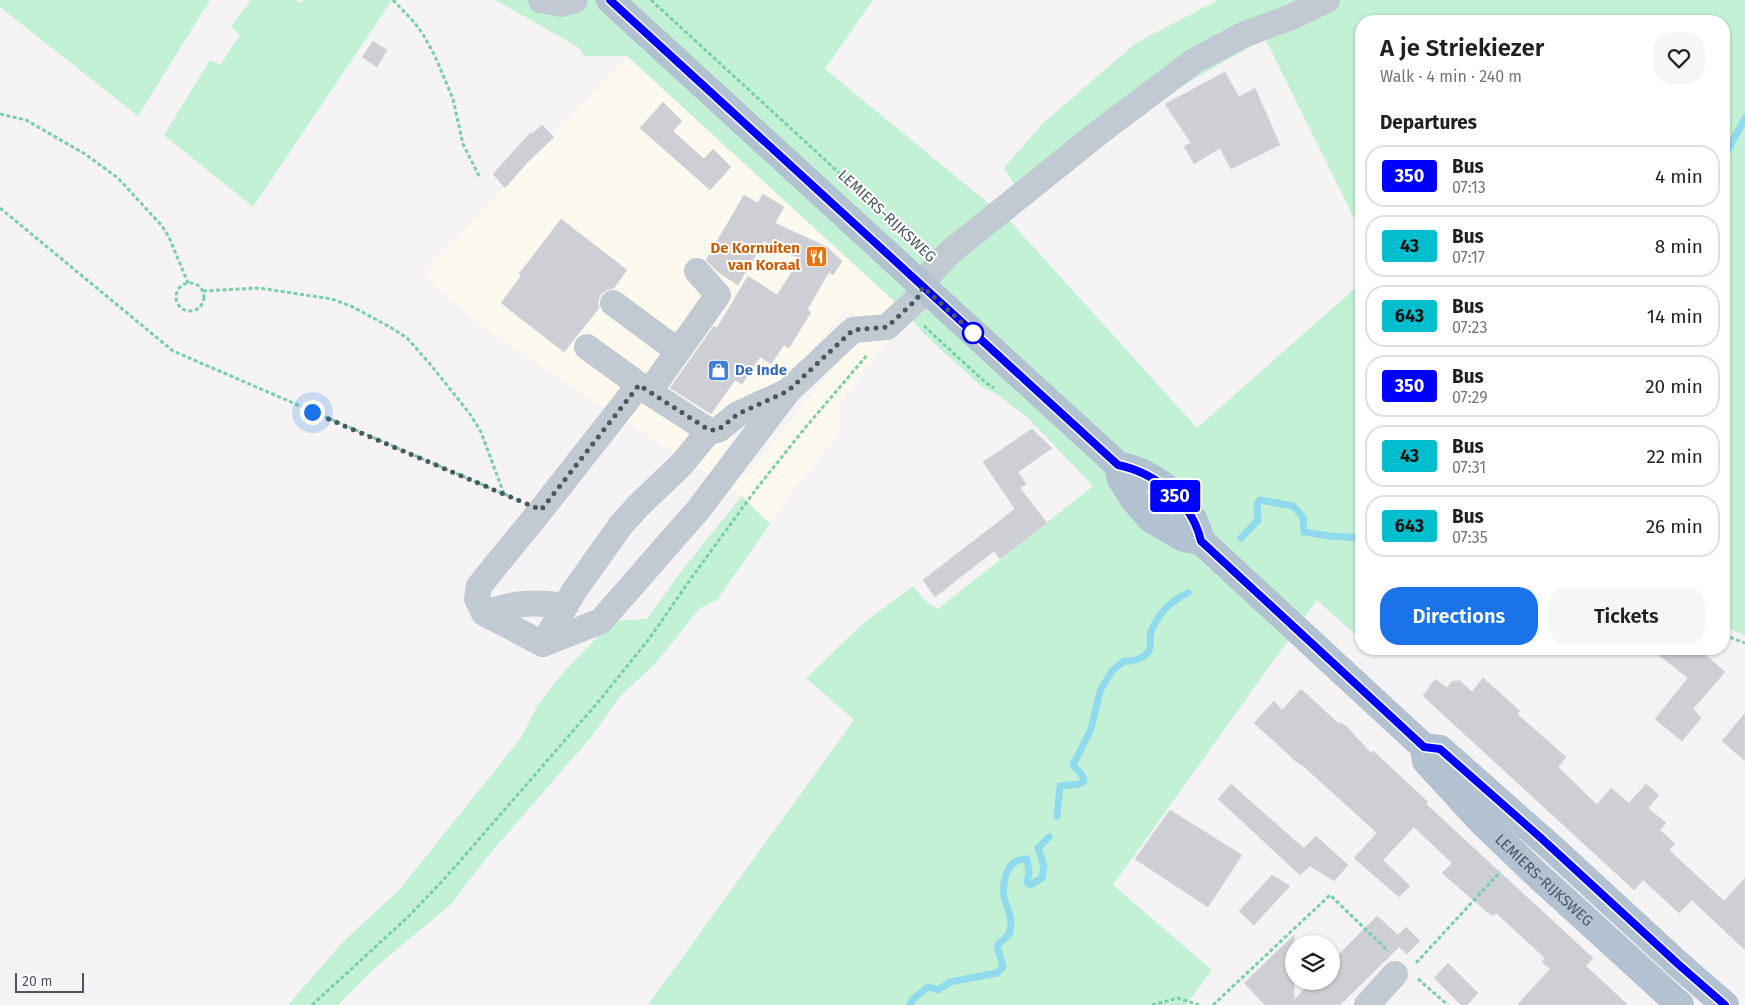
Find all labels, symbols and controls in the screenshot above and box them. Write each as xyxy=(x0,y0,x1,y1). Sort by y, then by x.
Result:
button: heart xyxy=(1653,32,1705,84)
text: A je Striekiezer xyxy=(1380,34,1544,62)
text: Walk · 4 min · 240 m xyxy=(1380,67,1522,86)
text: Departures xyxy=(1380,111,1477,134)
text: Bus xyxy=(1452,155,1484,178)
text: 350 xyxy=(1395,165,1424,187)
text: 4 min xyxy=(1655,165,1703,188)
street label: LEMIERS-RIJKSWEG xyxy=(834,166,940,266)
text: 07:13 xyxy=(1452,178,1486,197)
text: Bus xyxy=(1452,225,1484,248)
text: 43 xyxy=(1400,235,1419,257)
text: 8 min xyxy=(1655,235,1703,258)
place label: De Kornuiten van Koraal xyxy=(710,239,801,274)
restaurant icon: De Kornuiten van Koraal xyxy=(804,245,828,269)
text: 07:17 xyxy=(1452,248,1485,267)
text: Bus xyxy=(1452,295,1484,318)
text: 643 xyxy=(1395,305,1424,327)
text: 14 min xyxy=(1647,305,1703,328)
text: 07:23 xyxy=(1452,318,1487,337)
unlabelled marker xyxy=(962,322,984,344)
shop icon: De Inde xyxy=(707,358,731,382)
place label: De Inde xyxy=(735,361,787,379)
text: Bus xyxy=(1452,365,1484,388)
text: 350 xyxy=(1395,375,1424,397)
text: 20 min xyxy=(1645,375,1703,398)
text: 07:29 xyxy=(1452,388,1488,407)
your location xyxy=(300,400,325,425)
text: Bus xyxy=(1452,435,1484,458)
text: 43 xyxy=(1400,445,1419,467)
text: 22 min xyxy=(1646,445,1703,468)
text: 07:31 xyxy=(1452,458,1486,477)
line badge: 350 xyxy=(1146,480,1204,512)
text: 350 xyxy=(1160,485,1190,507)
text: Bus xyxy=(1452,505,1484,528)
text: 643 xyxy=(1395,515,1424,537)
text: 26 min xyxy=(1646,515,1703,538)
text: 07:35 xyxy=(1452,528,1488,547)
button: Directions xyxy=(1380,587,1538,645)
button: Tickets xyxy=(1548,587,1705,645)
street label: LEMIERS-RIJKSWEG xyxy=(1491,830,1597,930)
map controls xyxy=(1285,935,1340,990)
button: layers xyxy=(1285,935,1340,990)
scale bar xyxy=(15,970,84,993)
text: 20 m xyxy=(22,973,52,990)

